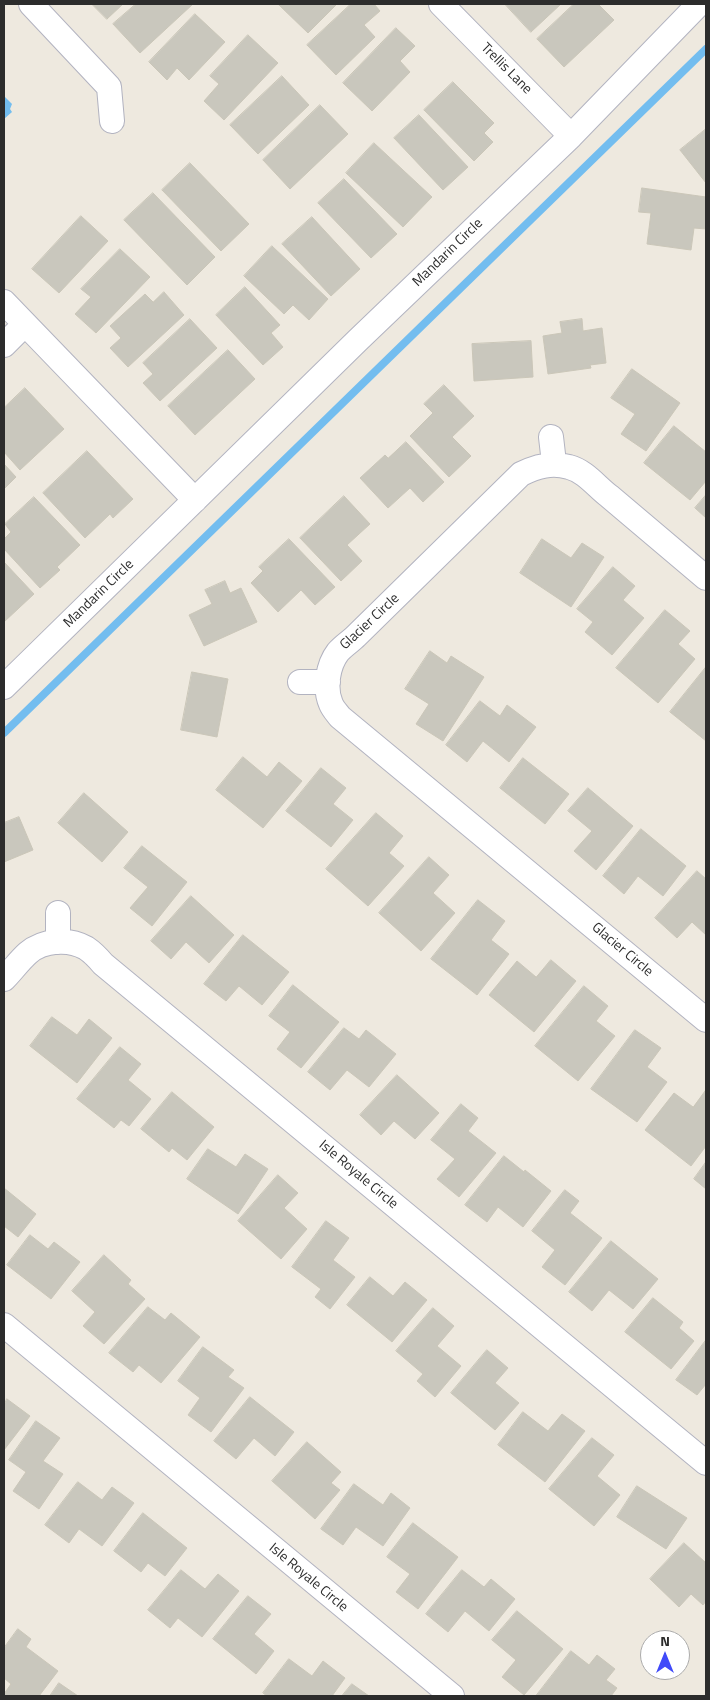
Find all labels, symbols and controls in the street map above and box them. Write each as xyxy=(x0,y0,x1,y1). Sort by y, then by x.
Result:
street label: Trellis Lane xyxy=(477,40,535,98)
street label: Mandarin Circle xyxy=(409,215,487,291)
street label: Mandarin Circle xyxy=(60,556,138,632)
street label: Glacier Circle xyxy=(337,590,403,654)
street label: Glacier Circle xyxy=(588,920,656,980)
street label: Isle Royale Circle xyxy=(315,1137,401,1213)
street label: Isle Royale Circle xyxy=(265,1540,351,1616)
north arrow xyxy=(640,1630,690,1680)
text: N xyxy=(660,1630,670,1651)

